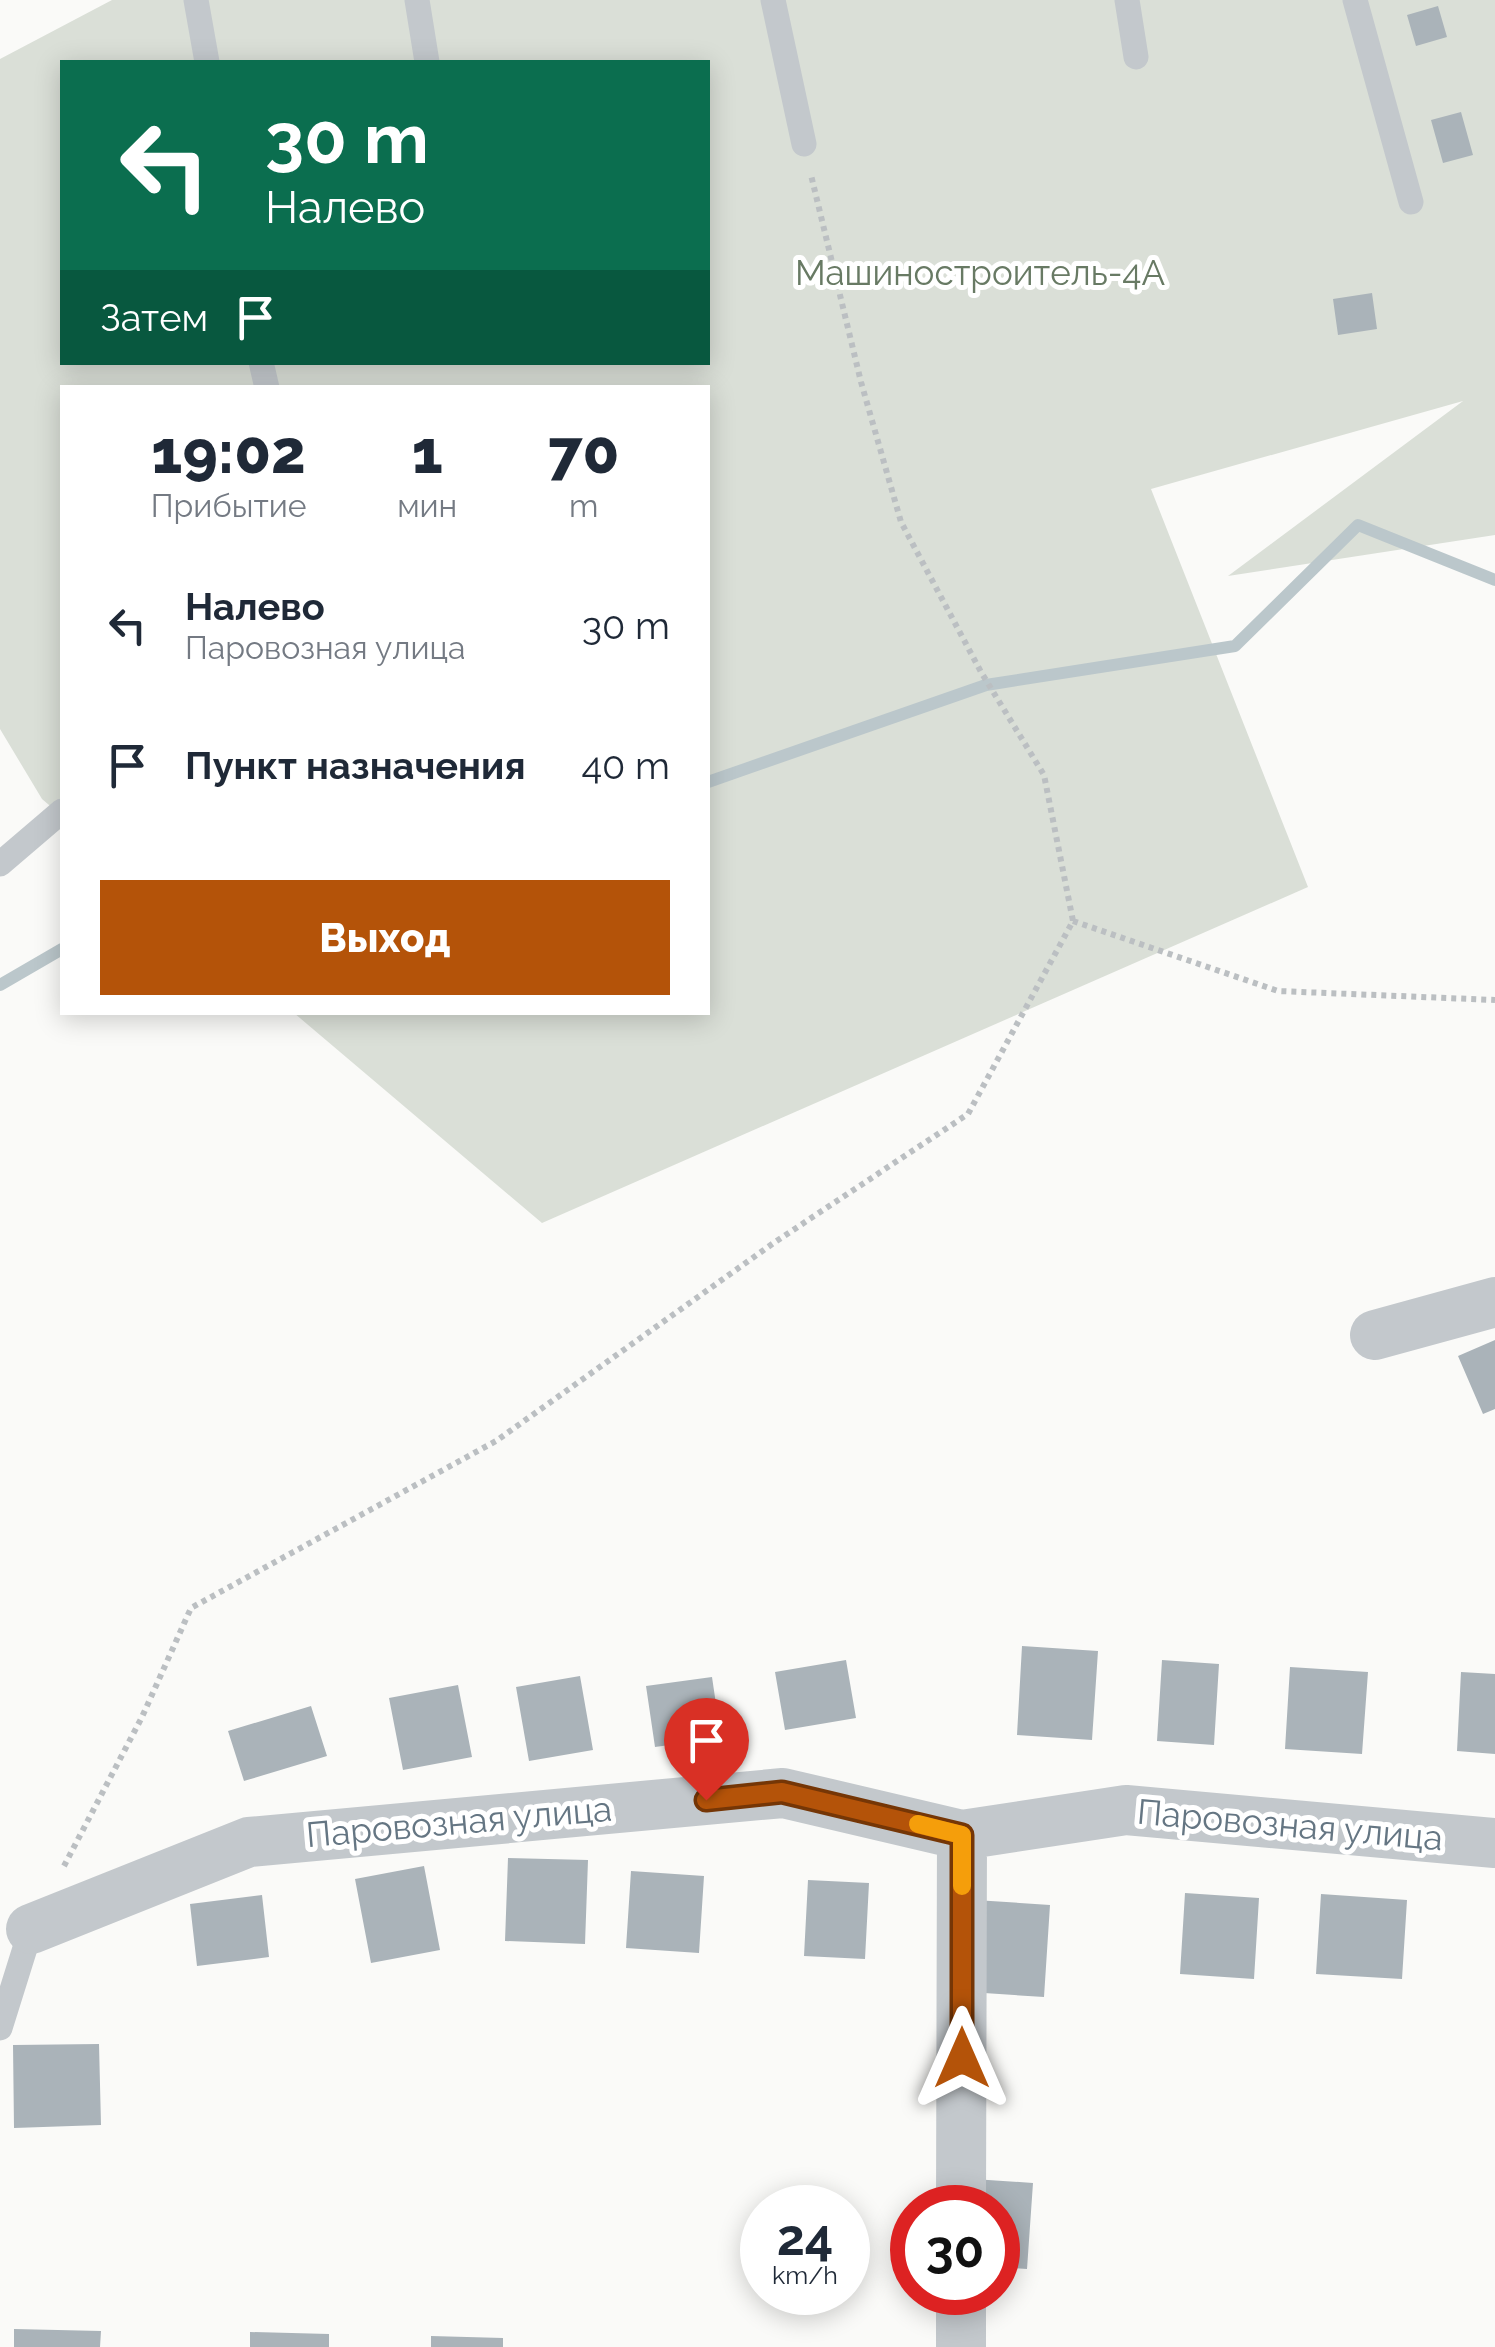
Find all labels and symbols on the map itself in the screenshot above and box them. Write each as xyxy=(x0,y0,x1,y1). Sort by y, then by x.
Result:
park label: Машиностроитель-4А xyxy=(795,252,1165,293)
pin xyxy=(664,1698,749,1801)
street label: Паровозная улица xyxy=(304,1788,614,1855)
street label: Паровозная улица xyxy=(1135,1791,1445,1858)
position arrow xyxy=(910,2006,1014,2110)
speed limit sign: 30 xyxy=(890,2185,1020,2315)

